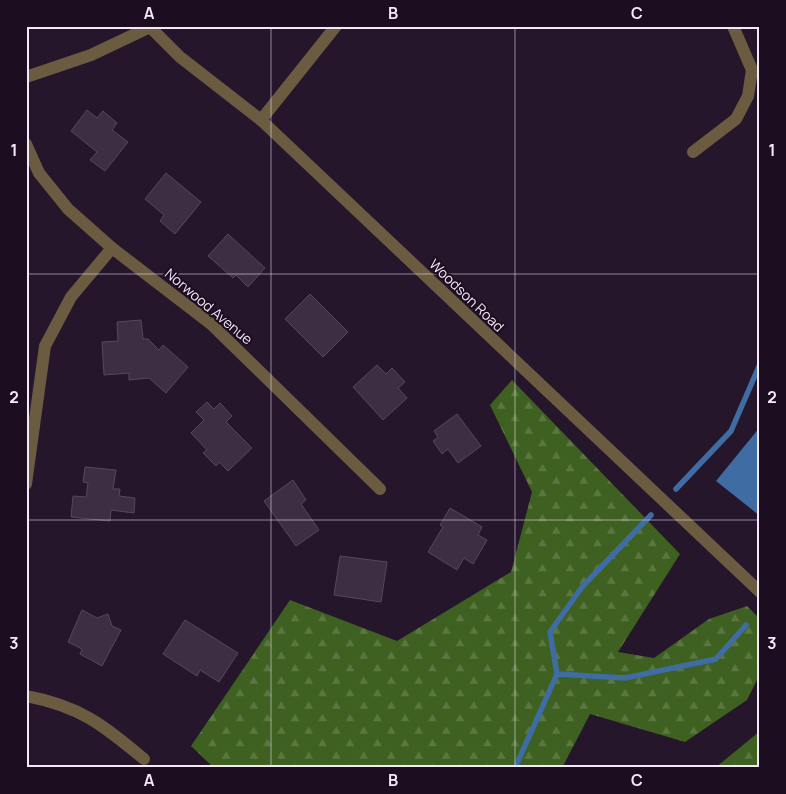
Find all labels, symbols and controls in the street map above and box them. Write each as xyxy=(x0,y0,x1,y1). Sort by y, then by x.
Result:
text: A xyxy=(144,2,155,24)
text: B xyxy=(388,2,398,24)
text: C xyxy=(631,2,643,24)
text: 1 xyxy=(10,139,18,161)
text: 1 xyxy=(768,139,776,161)
street label: Woodson Road xyxy=(425,254,509,336)
street label: Norwood Avenue xyxy=(161,264,257,348)
text: 2 xyxy=(9,386,19,408)
text: 2 xyxy=(767,386,777,408)
text: 3 xyxy=(9,632,19,654)
text: 3 xyxy=(767,632,777,654)
text: A xyxy=(144,769,155,791)
text: B xyxy=(388,769,398,791)
text: C xyxy=(631,769,643,791)

